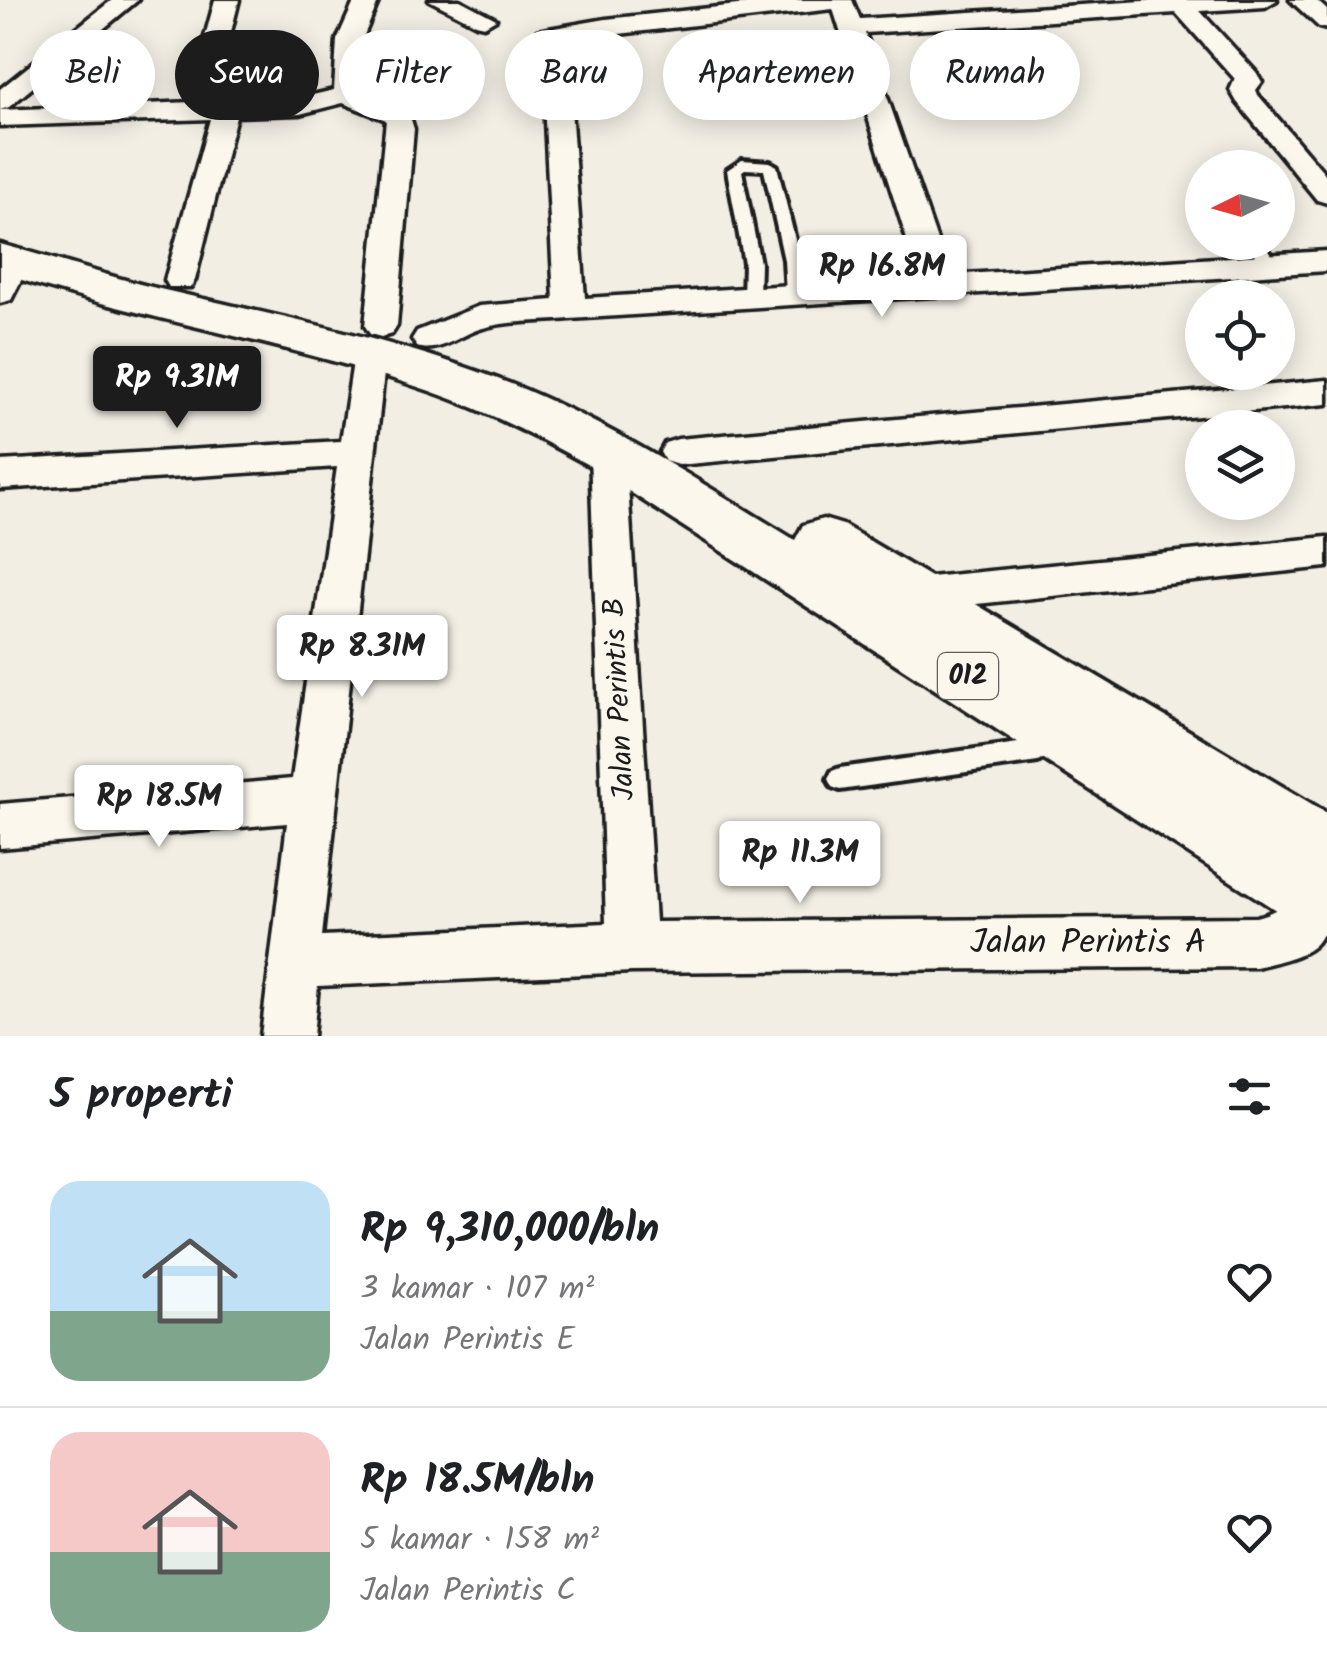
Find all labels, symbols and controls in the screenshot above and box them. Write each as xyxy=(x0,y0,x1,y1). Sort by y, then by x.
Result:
chip: Beli xyxy=(30,30,155,120)
chip: Sewa xyxy=(175,30,319,120)
chip: Filter xyxy=(339,30,485,120)
chip: Baru xyxy=(505,30,643,120)
chip: Apartemen xyxy=(663,30,890,120)
chip: Rumah xyxy=(910,30,1080,120)
north arrow xyxy=(1185,150,1295,260)
map controls xyxy=(1185,150,1295,520)
pin: Rp 16.8M xyxy=(779,235,985,320)
text: Rp 16.8M xyxy=(819,242,945,293)
button: locate xyxy=(1185,280,1295,390)
pin: Rp 9.31M xyxy=(74,346,280,431)
text: Rp 9.31M xyxy=(115,353,239,404)
button: layers xyxy=(1185,410,1295,520)
street label: Jalan Perintis B xyxy=(591,596,649,802)
pin: Rp 8.31M xyxy=(259,615,465,700)
text: Rp 8.31M xyxy=(299,622,425,673)
road number: 012 xyxy=(938,653,998,699)
pin: Rp 18.5M xyxy=(56,765,262,850)
text: Rp 18.5M xyxy=(96,772,222,823)
pin: Rp 11.3M xyxy=(697,821,903,906)
text: Rp 11.3M xyxy=(741,828,859,879)
street label: Jalan Perintis A xyxy=(970,916,1206,972)
text: 5 properti xyxy=(50,1063,233,1130)
icon: filters xyxy=(1222,1069,1277,1124)
text: Rp 9,310,000/bln xyxy=(360,1197,659,1264)
icon: home xyxy=(130,1221,250,1341)
icon: heart xyxy=(1222,1254,1277,1309)
text: 3 kamar · 107 m² xyxy=(360,1264,594,1315)
text: Jalan Perintis E xyxy=(360,1315,575,1366)
text: Rp 18.5M/bln xyxy=(360,1448,595,1515)
icon: home xyxy=(130,1472,250,1592)
icon: heart xyxy=(1222,1505,1277,1560)
text: 5 kamar · 158 m² xyxy=(360,1515,599,1566)
text: Jalan Perintis C xyxy=(360,1566,575,1617)

